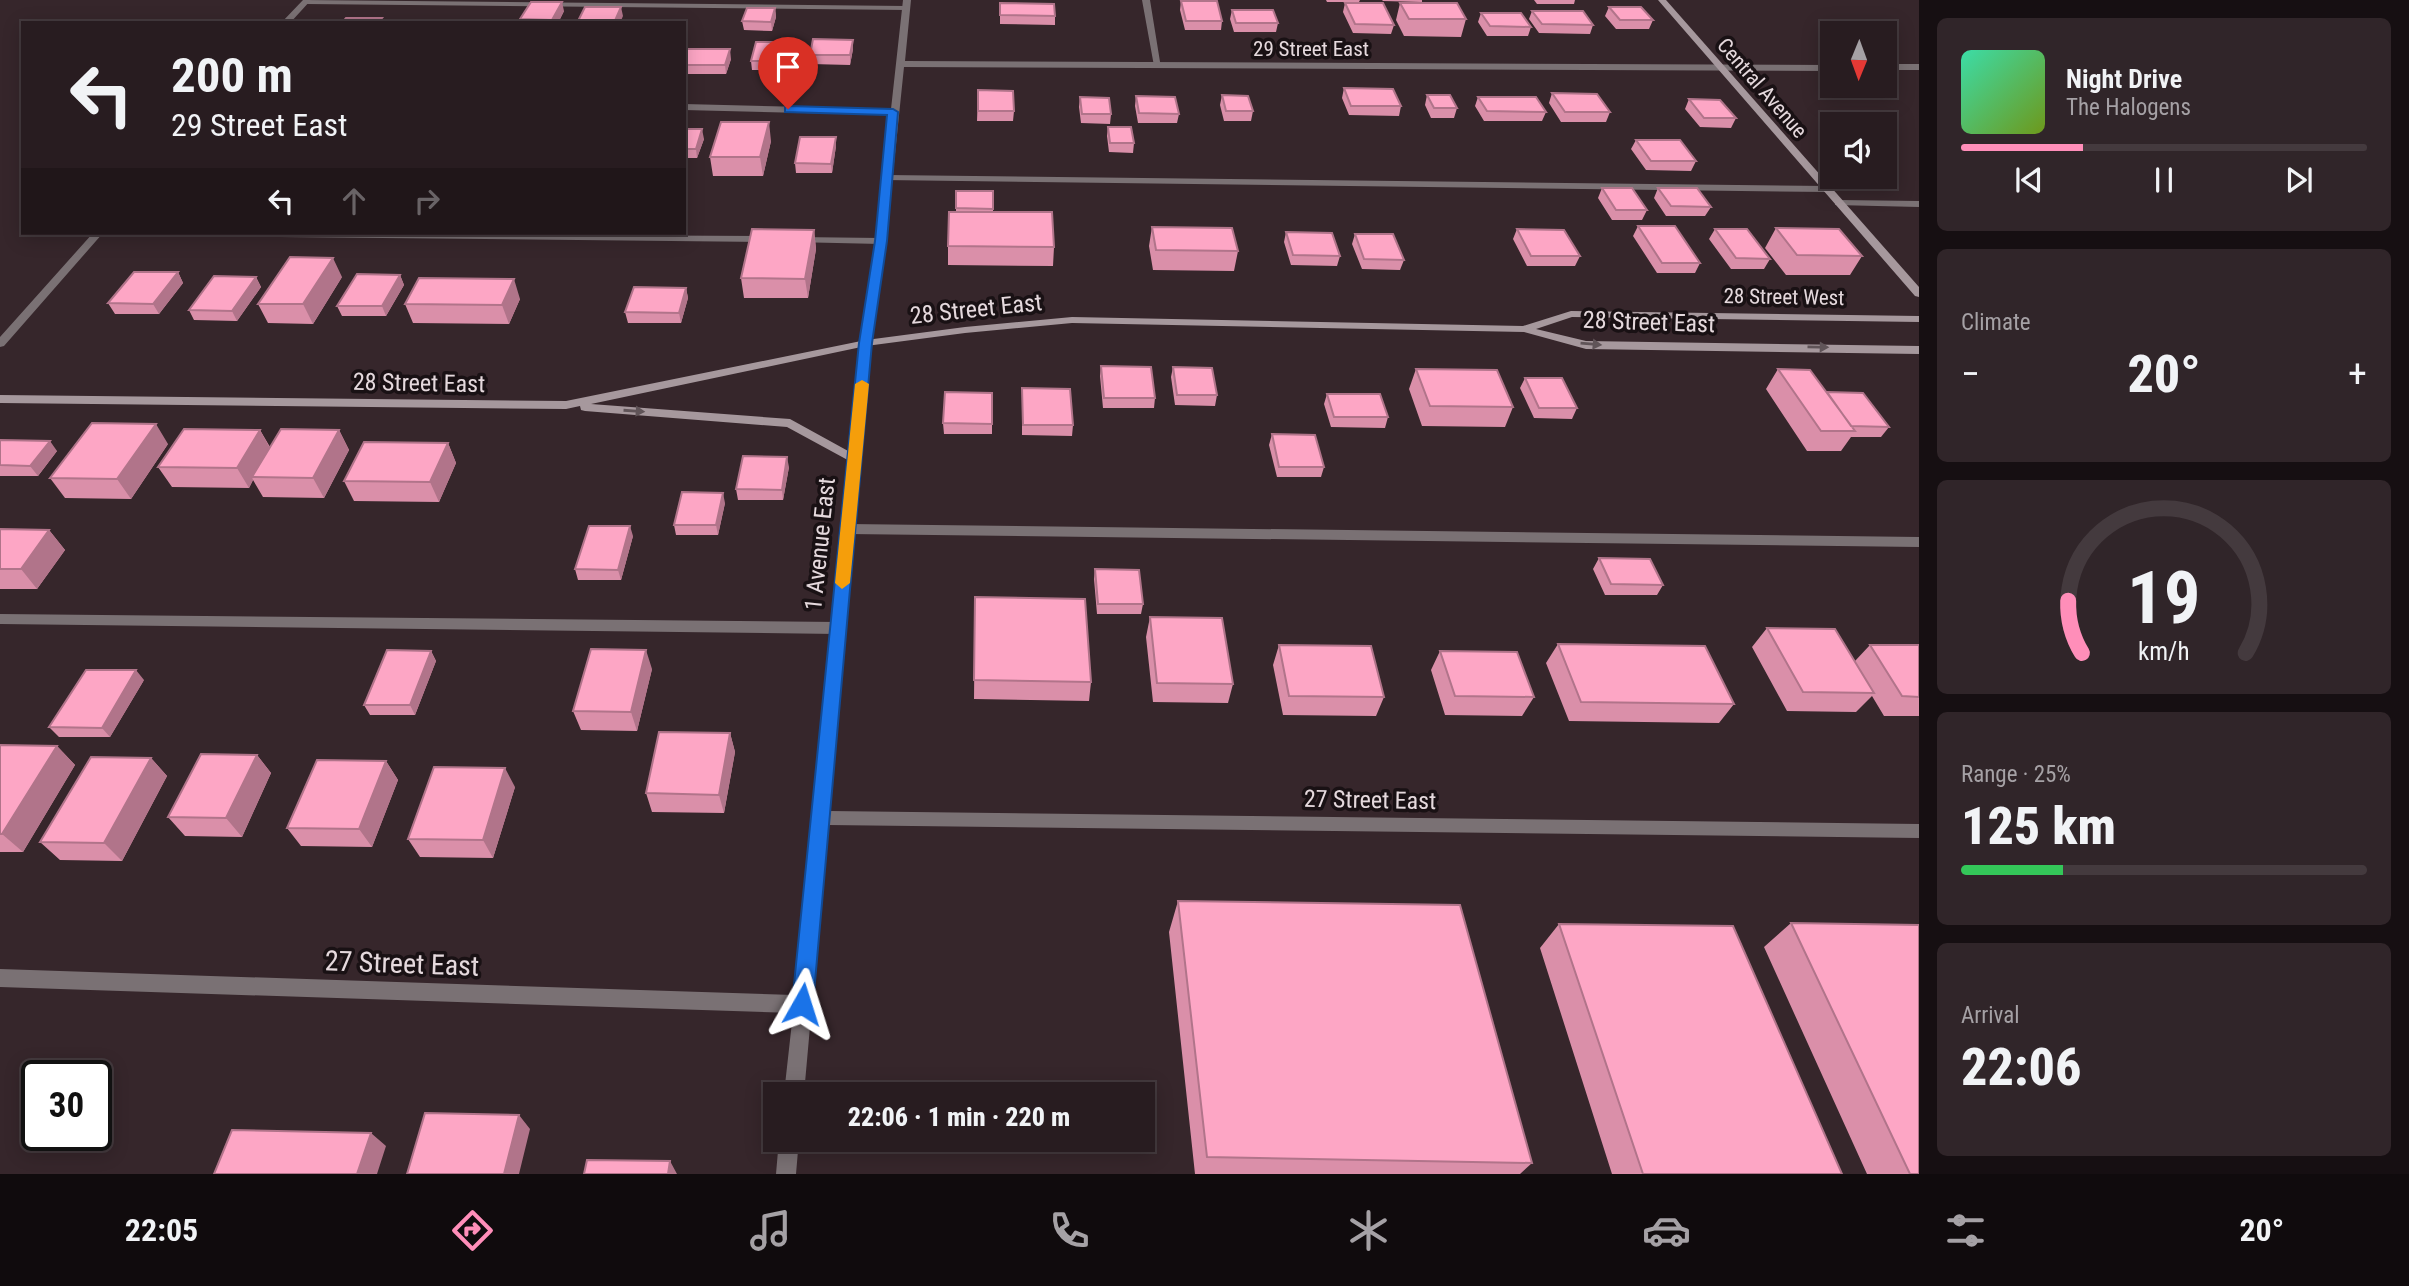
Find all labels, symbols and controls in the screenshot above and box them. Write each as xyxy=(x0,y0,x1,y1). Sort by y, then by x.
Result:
north arrow xyxy=(1820,21,1897,98)
map controls xyxy=(1820,21,1897,189)
street label: Central Avenue xyxy=(1712,33,1812,143)
pin xyxy=(758,37,818,109)
street label: 29 Street East xyxy=(1253,37,1369,61)
text: 200 m xyxy=(171,47,293,104)
icon: arrive xyxy=(769,48,807,86)
icon: left xyxy=(56,49,147,140)
text: Night Drive xyxy=(2066,64,2182,94)
text: The Halogens xyxy=(2066,94,2191,121)
text: 29 Street East xyxy=(171,106,348,144)
button: sound xyxy=(1820,112,1897,189)
icon: previous xyxy=(2010,161,2048,199)
icon: pause xyxy=(2145,161,2183,199)
icon: next xyxy=(2280,161,2318,199)
icon: left xyxy=(262,182,300,220)
icon: ahead xyxy=(335,182,373,220)
icon: right xyxy=(408,182,446,220)
street label: 28 Street West xyxy=(1723,284,1845,310)
street label: 28 Street East xyxy=(909,288,1043,330)
street label: 28 Street East xyxy=(1582,306,1716,338)
text: Climate xyxy=(1961,309,2031,336)
one-way arrow xyxy=(1580,339,1602,350)
one-way arrow xyxy=(1807,341,1829,353)
text: 20° xyxy=(2127,344,2201,405)
text: − xyxy=(1961,352,1980,396)
text: + xyxy=(2348,352,2367,396)
street label: 28 Street East xyxy=(353,368,485,398)
one-way arrow xyxy=(623,406,645,417)
street label: 1 Avenue East xyxy=(799,476,841,612)
text: 19 xyxy=(2127,555,2201,641)
text: km/h xyxy=(2138,637,2190,666)
text: Range · 25% xyxy=(1961,761,2071,788)
street label: 27 Street East xyxy=(1304,785,1436,815)
text: 125 km xyxy=(1961,796,2116,857)
street label: 27 Street East xyxy=(324,944,480,983)
position arrow xyxy=(765,967,839,1041)
text: Arrival xyxy=(1961,1002,2020,1029)
text: 22:06 xyxy=(1961,1037,2081,1098)
speed limit sign: 30 xyxy=(21,1060,112,1151)
text: 22:06 · 1 min · 220 m xyxy=(848,1102,1070,1132)
icon: directions xyxy=(448,1206,497,1255)
icon: music xyxy=(746,1206,795,1255)
icon: phone xyxy=(1045,1206,1094,1255)
icon: climate xyxy=(1344,1206,1393,1255)
icon: car xyxy=(1642,1206,1691,1255)
icon: filters xyxy=(1941,1206,1990,1255)
text: 22:05 xyxy=(125,1211,198,1249)
text: 20° xyxy=(2239,1211,2284,1249)

